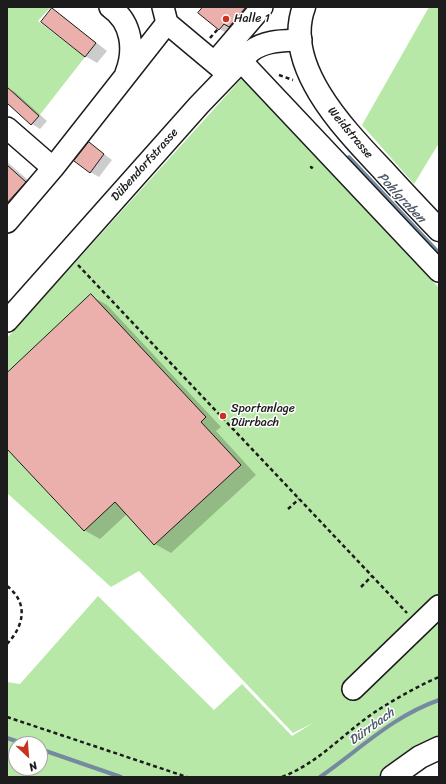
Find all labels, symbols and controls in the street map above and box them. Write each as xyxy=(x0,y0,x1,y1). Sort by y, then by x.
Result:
place label: Halle 1 xyxy=(234,12,270,26)
marker: Halle 1 xyxy=(221,14,231,24)
street label: Weidstrasse xyxy=(324,104,376,162)
street label: Dübendorfstrasse xyxy=(109,126,181,204)
water label: Pohlgraben xyxy=(374,169,428,227)
place label: Sportanlage Dürrbach xyxy=(231,402,295,430)
marker: Sportanlage Dürrbach xyxy=(218,411,228,421)
water label: Dürrbach xyxy=(346,705,398,749)
north arrow xyxy=(8,736,48,776)
text: N xyxy=(25,756,41,777)

